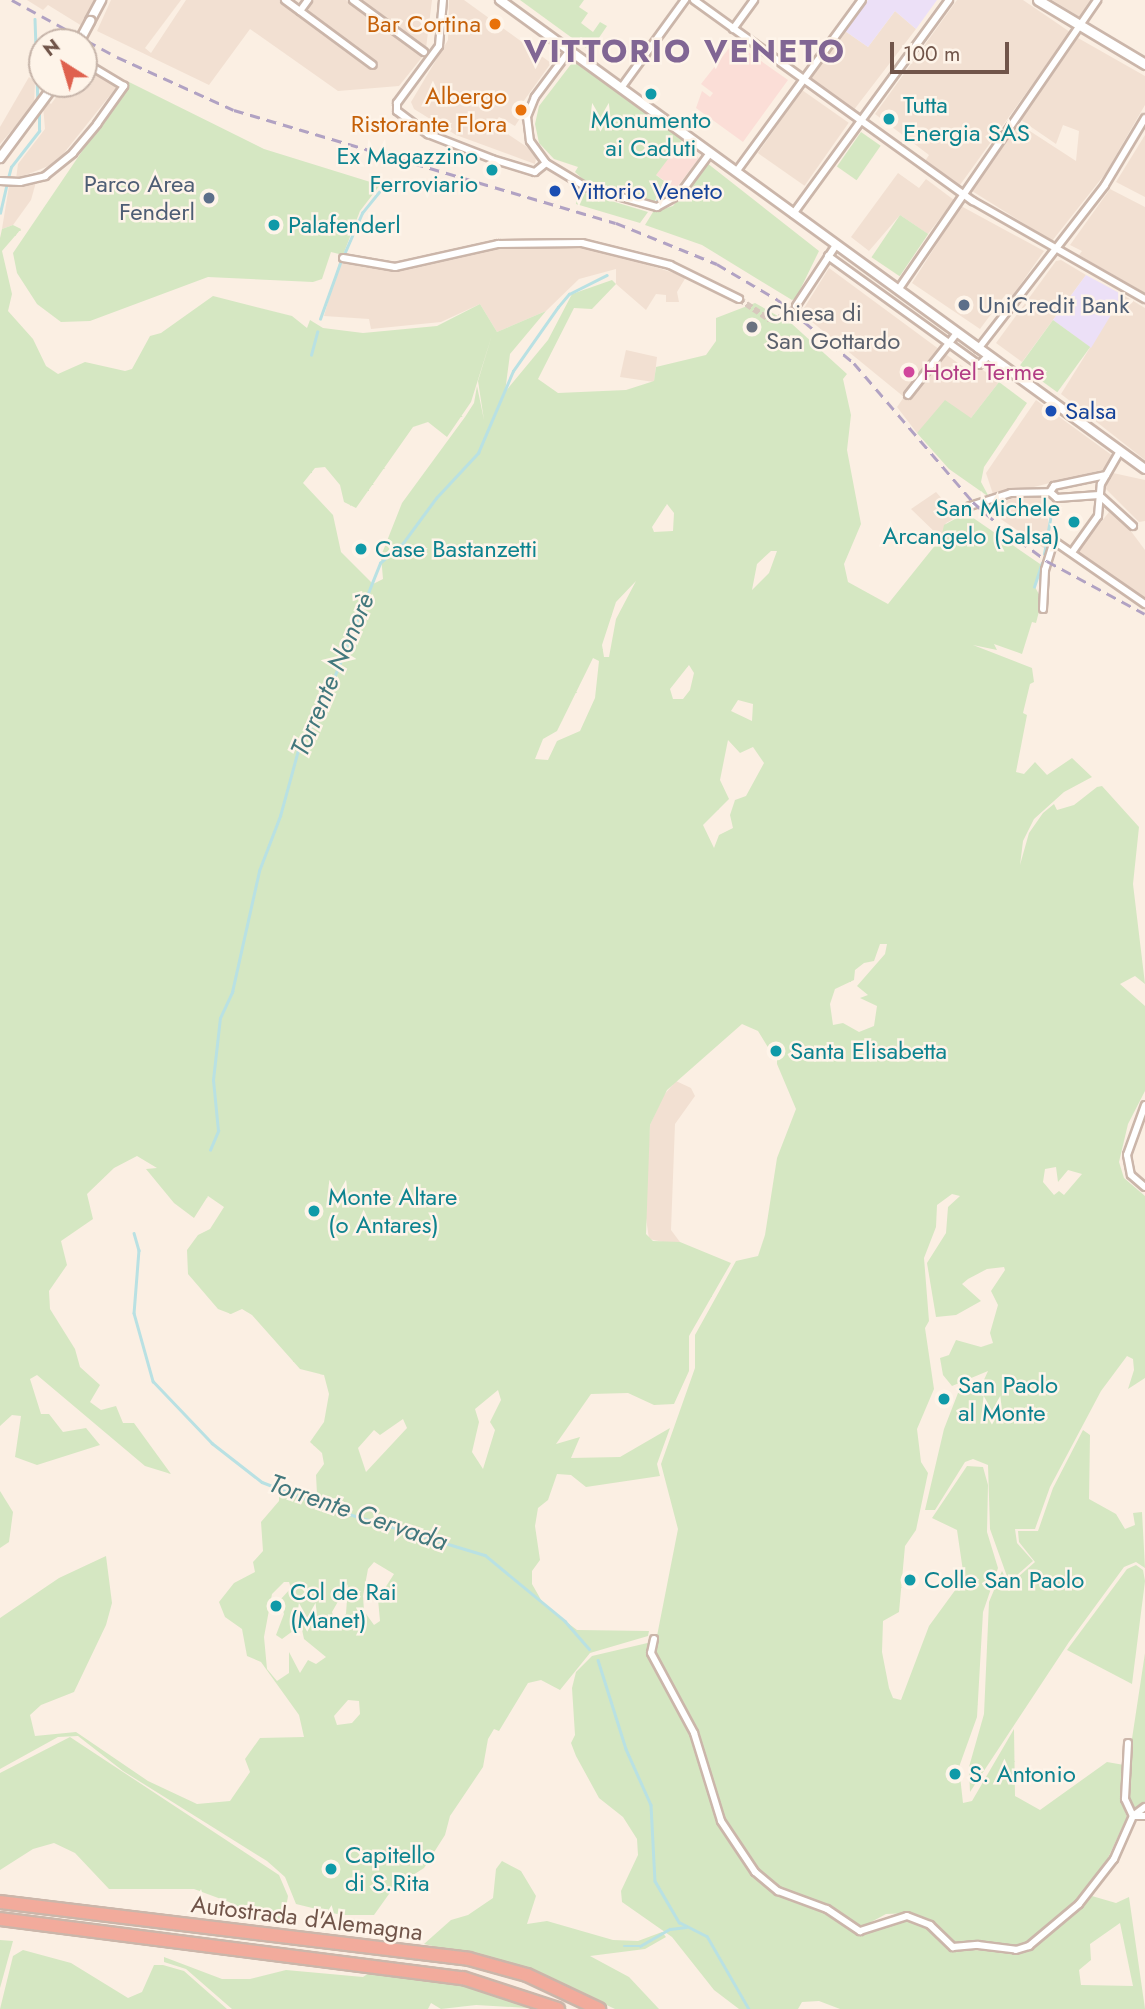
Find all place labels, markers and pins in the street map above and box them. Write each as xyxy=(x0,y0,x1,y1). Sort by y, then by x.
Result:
place label: Bar Cortina xyxy=(367,10,481,38)
marker: Bar Cortina xyxy=(487,16,503,32)
place label: Albergo Ristorante Flora xyxy=(351,82,507,138)
marker: Monumento ai Caduti xyxy=(643,86,659,102)
place label: Tutta Energia SAS xyxy=(903,91,1030,147)
marker: Albergo Ristorante Flora xyxy=(513,102,529,118)
place label: Monumento ai Caduti xyxy=(591,106,711,162)
marker: Tutta Energia SAS xyxy=(881,111,897,127)
place label: Ex Magazzino Ferroviario xyxy=(337,142,478,198)
marker: Ex Magazzino Ferroviario xyxy=(484,162,500,178)
place label: Parco Area Fenderl xyxy=(84,170,195,226)
place label: Vittorio Veneto xyxy=(571,177,723,205)
marker: Vittorio Veneto xyxy=(545,181,565,201)
marker: Parco Area Fenderl xyxy=(201,190,217,206)
place label: Palafenderl xyxy=(288,211,401,239)
marker: Palafenderl xyxy=(266,217,282,233)
place label: UniCredit Bank xyxy=(978,291,1130,319)
marker: UniCredit Bank xyxy=(956,297,972,313)
place label: Chiesa di San Gottardo xyxy=(766,299,900,355)
marker: Chiesa di San Gottardo xyxy=(744,319,760,335)
place label: Hotel Terme xyxy=(923,358,1045,386)
marker: Hotel Terme xyxy=(901,364,917,380)
place label: Salsa xyxy=(1065,397,1116,425)
marker: Salsa xyxy=(1043,403,1059,419)
place label: San Michele Arcangelo (Salsa) xyxy=(882,494,1060,550)
marker: San Michele Arcangelo (Salsa) xyxy=(1066,514,1082,530)
place label: Case Bastanzetti xyxy=(375,535,538,563)
marker: Case Bastanzetti xyxy=(353,541,369,557)
place label: Santa Elisabetta xyxy=(790,1037,947,1065)
marker: Santa Elisabetta xyxy=(768,1043,784,1059)
place label: Monte Altare (o Antares) xyxy=(328,1183,457,1239)
marker: Monte Altare (o Antares) xyxy=(306,1203,322,1219)
place label: San Paolo al Monte xyxy=(958,1371,1058,1427)
marker: San Paolo al Monte xyxy=(936,1391,952,1407)
place label: Colle San Paolo xyxy=(924,1566,1084,1594)
marker: Colle San Paolo xyxy=(902,1572,918,1588)
place label: Col de Rai (Manet) xyxy=(290,1578,397,1634)
marker: Col de Rai (Manet) xyxy=(268,1598,284,1614)
place label: S. Antonio xyxy=(969,1760,1076,1788)
marker: S. Antonio xyxy=(947,1766,963,1782)
place label: Capitello di S.Rita xyxy=(345,1841,435,1897)
marker: Capitello di S.Rita xyxy=(323,1861,339,1877)

